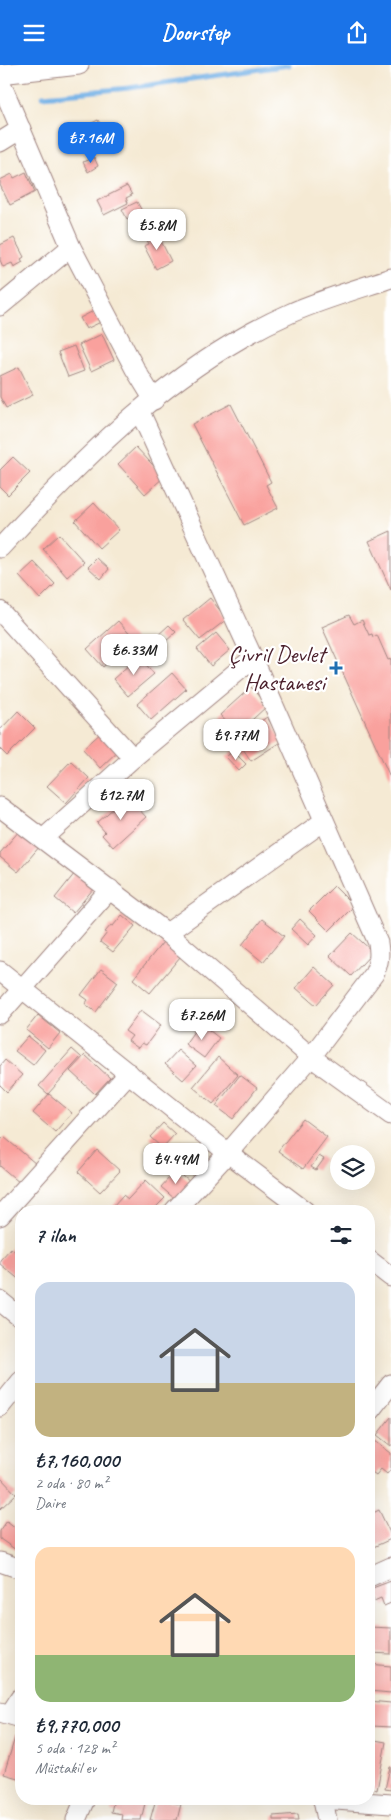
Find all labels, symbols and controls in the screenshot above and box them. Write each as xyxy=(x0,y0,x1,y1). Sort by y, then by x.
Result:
icon: menu xyxy=(20,19,48,47)
text: Doorstep xyxy=(162,19,229,47)
icon: share xyxy=(343,19,371,47)
pin: ₺7.16M xyxy=(50,121,132,164)
text: ₺7.16M xyxy=(69,128,113,148)
pin: ₺5.8M xyxy=(122,209,192,251)
text: ₺5.8M xyxy=(139,215,175,235)
pin: ₺6.33M xyxy=(93,633,175,676)
place label: Çivril Devlet Hastanesi xyxy=(228,639,328,697)
text: ₺6.33M xyxy=(112,640,156,660)
marker: Çivril Devlet Hastanesi xyxy=(329,661,343,675)
pin: ₺9.77M xyxy=(195,719,277,761)
text: ₺9.77M xyxy=(214,725,258,745)
pin: ₺12.7M xyxy=(80,779,162,821)
text: ₺12.7M xyxy=(99,785,143,805)
pin: ₺7.26M xyxy=(161,999,243,1041)
text: ₺7.26M xyxy=(180,1005,224,1025)
pin: ₺4.49M xyxy=(135,1143,217,1185)
map controls xyxy=(330,1145,375,1190)
button: layers xyxy=(330,1145,375,1190)
text: ₺4.49M xyxy=(154,1149,198,1169)
icon: filters xyxy=(327,1221,355,1249)
text: 7 ilan xyxy=(35,1222,76,1248)
icon: home xyxy=(150,1315,240,1405)
text: ₺7,160,000 xyxy=(35,1447,119,1473)
text: 2 oda · 80 m² xyxy=(35,1473,108,1493)
text: Daire xyxy=(35,1493,65,1513)
icon: home xyxy=(150,1580,240,1670)
text: ₺9,770,000 xyxy=(35,1712,119,1738)
text: 5 oda · 128 m² xyxy=(35,1738,115,1758)
text: Müstakil ev xyxy=(35,1758,96,1778)

